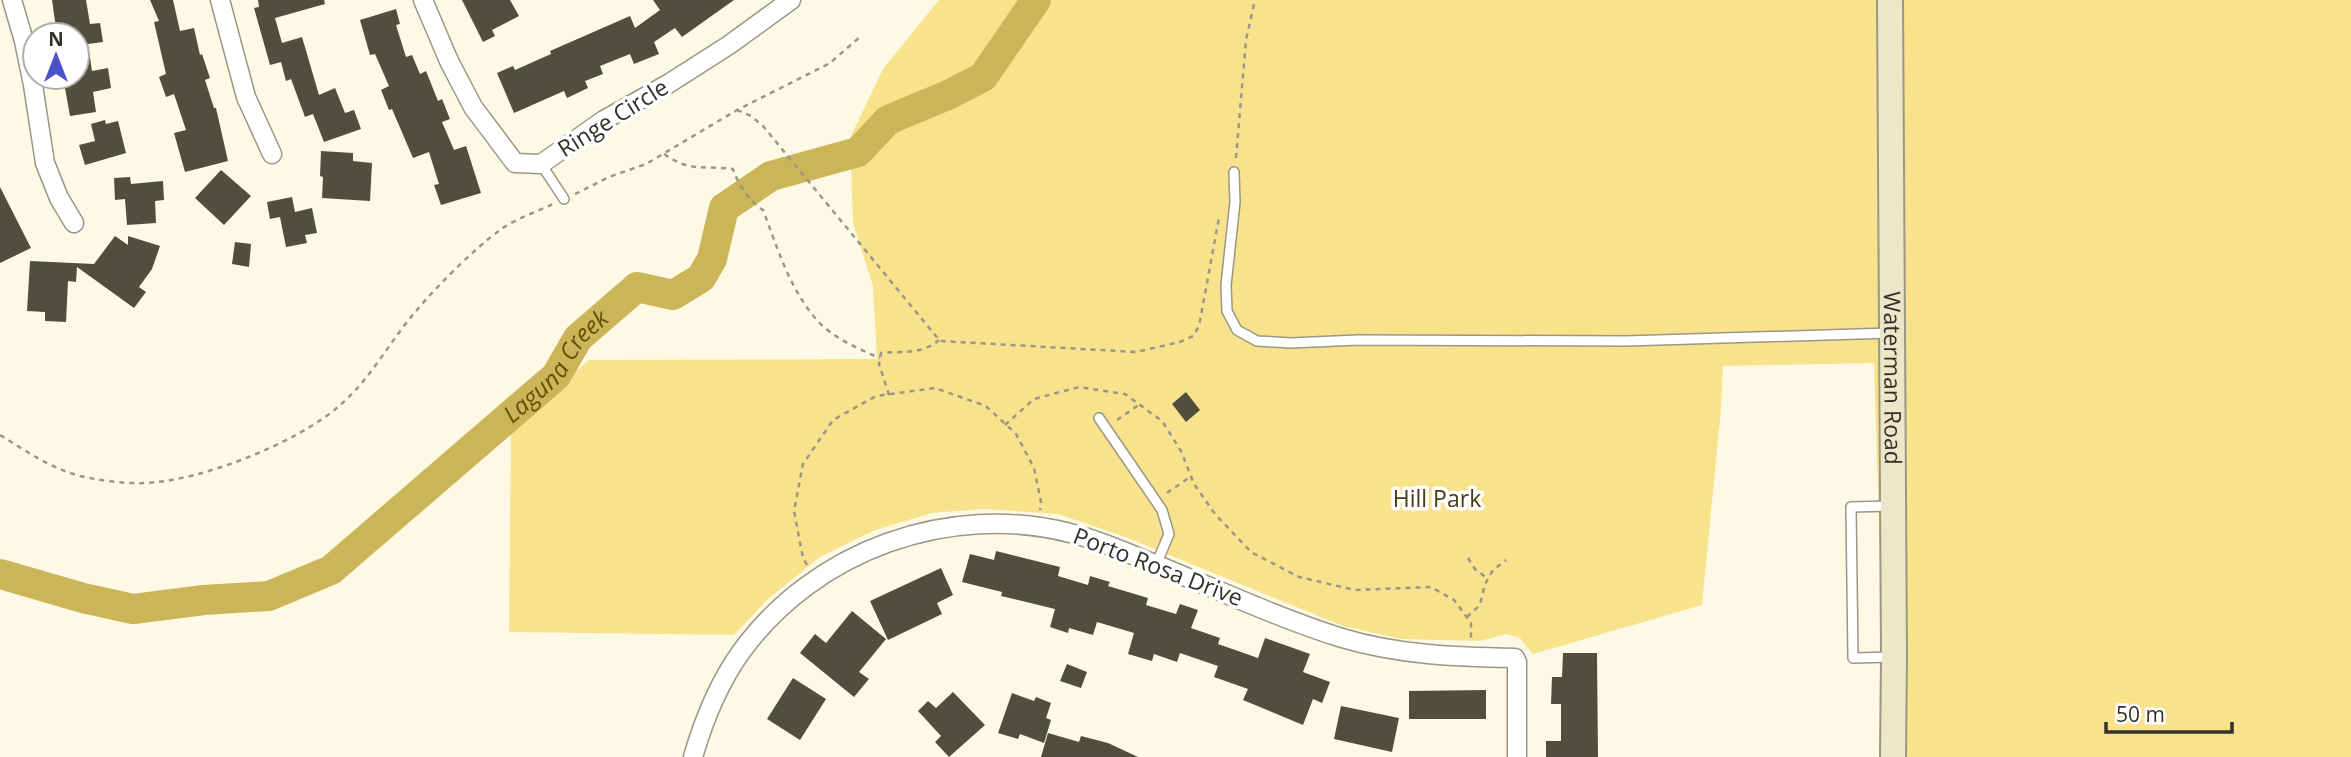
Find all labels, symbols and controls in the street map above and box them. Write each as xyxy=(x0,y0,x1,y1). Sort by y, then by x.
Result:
north arrow xyxy=(21,21,91,91)
text: N xyxy=(48,26,64,52)
street label: Ringe Circle xyxy=(551,70,674,164)
street label: Waterman Road xyxy=(1877,291,1910,465)
water label: Laguna Creek xyxy=(495,300,616,430)
park label: Hill Park xyxy=(1393,482,1481,514)
street label: Porto Rosa Drive xyxy=(1069,519,1248,613)
scale bar xyxy=(2106,690,2232,734)
text: 50 m xyxy=(2116,700,2165,728)

